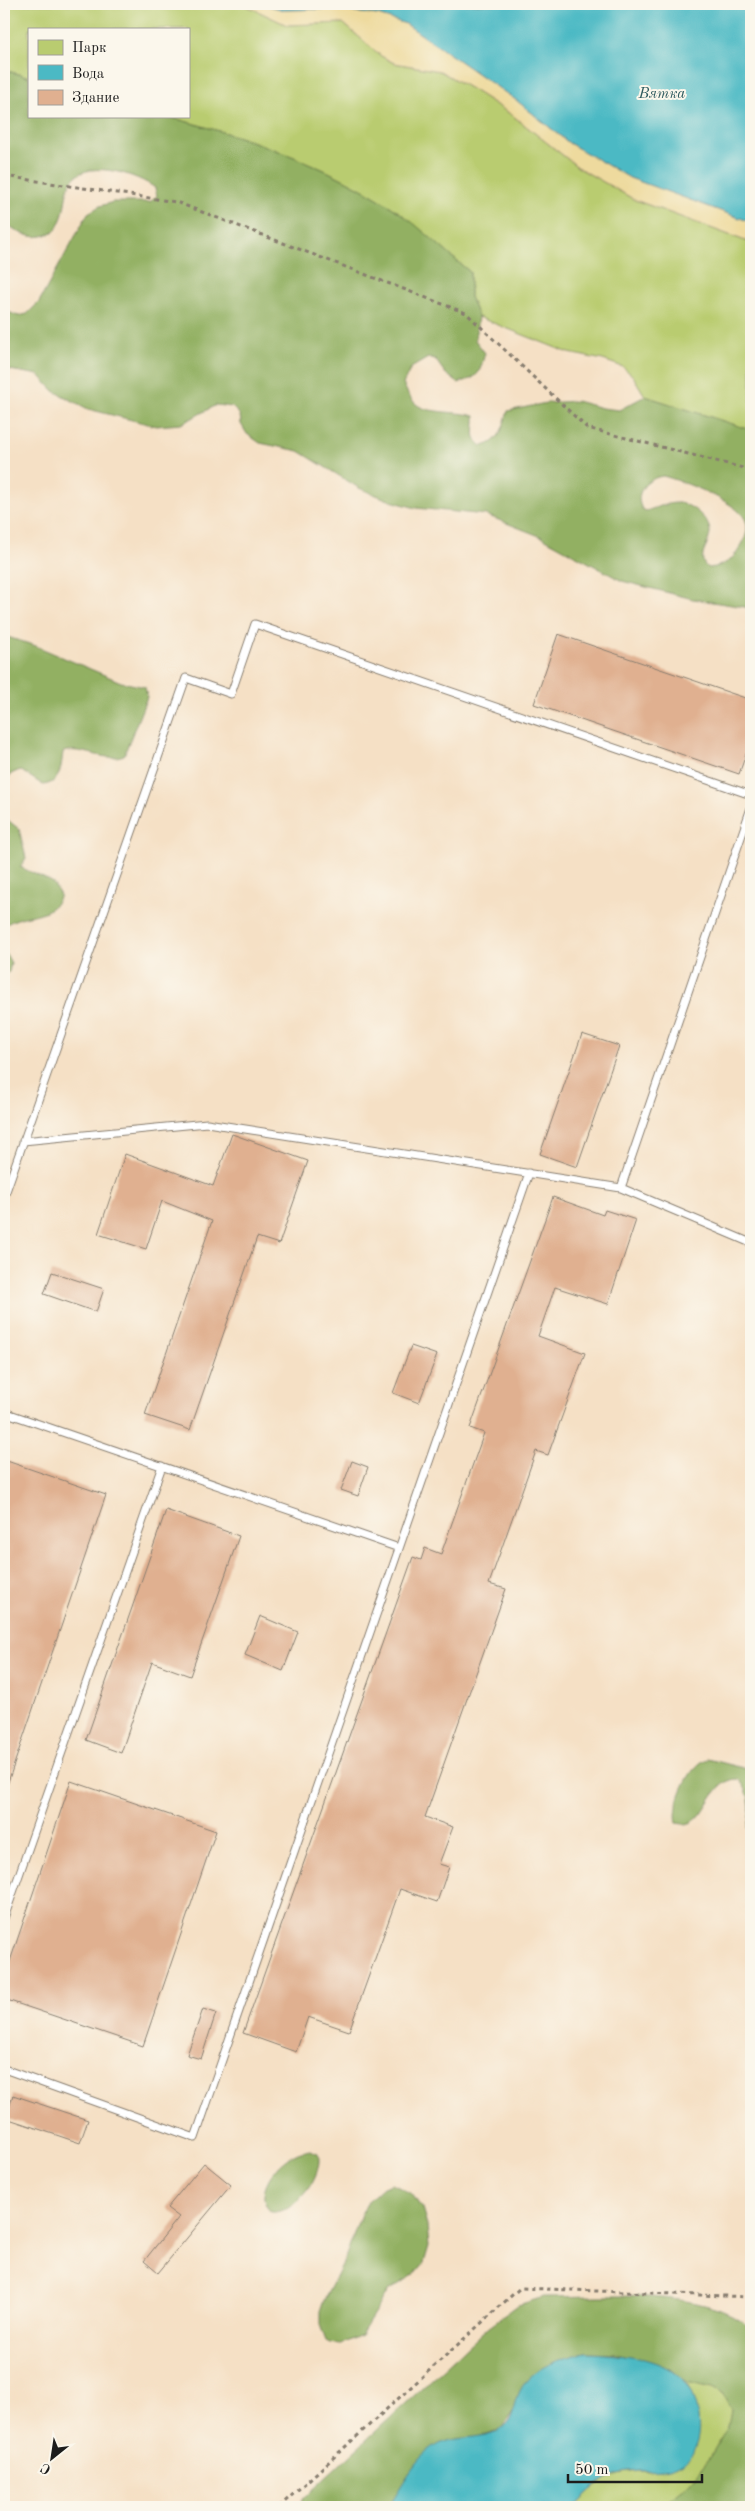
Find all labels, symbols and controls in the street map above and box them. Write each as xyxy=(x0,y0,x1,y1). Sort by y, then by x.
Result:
legend xyxy=(28,28,190,118)
text: Парк xyxy=(72,41,107,56)
text: Вода xyxy=(72,67,105,82)
water label: Вятка xyxy=(638,87,685,102)
text: Здание xyxy=(72,91,119,106)
north arrow xyxy=(28,2434,78,2484)
scale bar xyxy=(568,2451,701,2483)
text: С xyxy=(38,2460,54,2477)
text: 50 m xyxy=(575,2463,609,2478)

